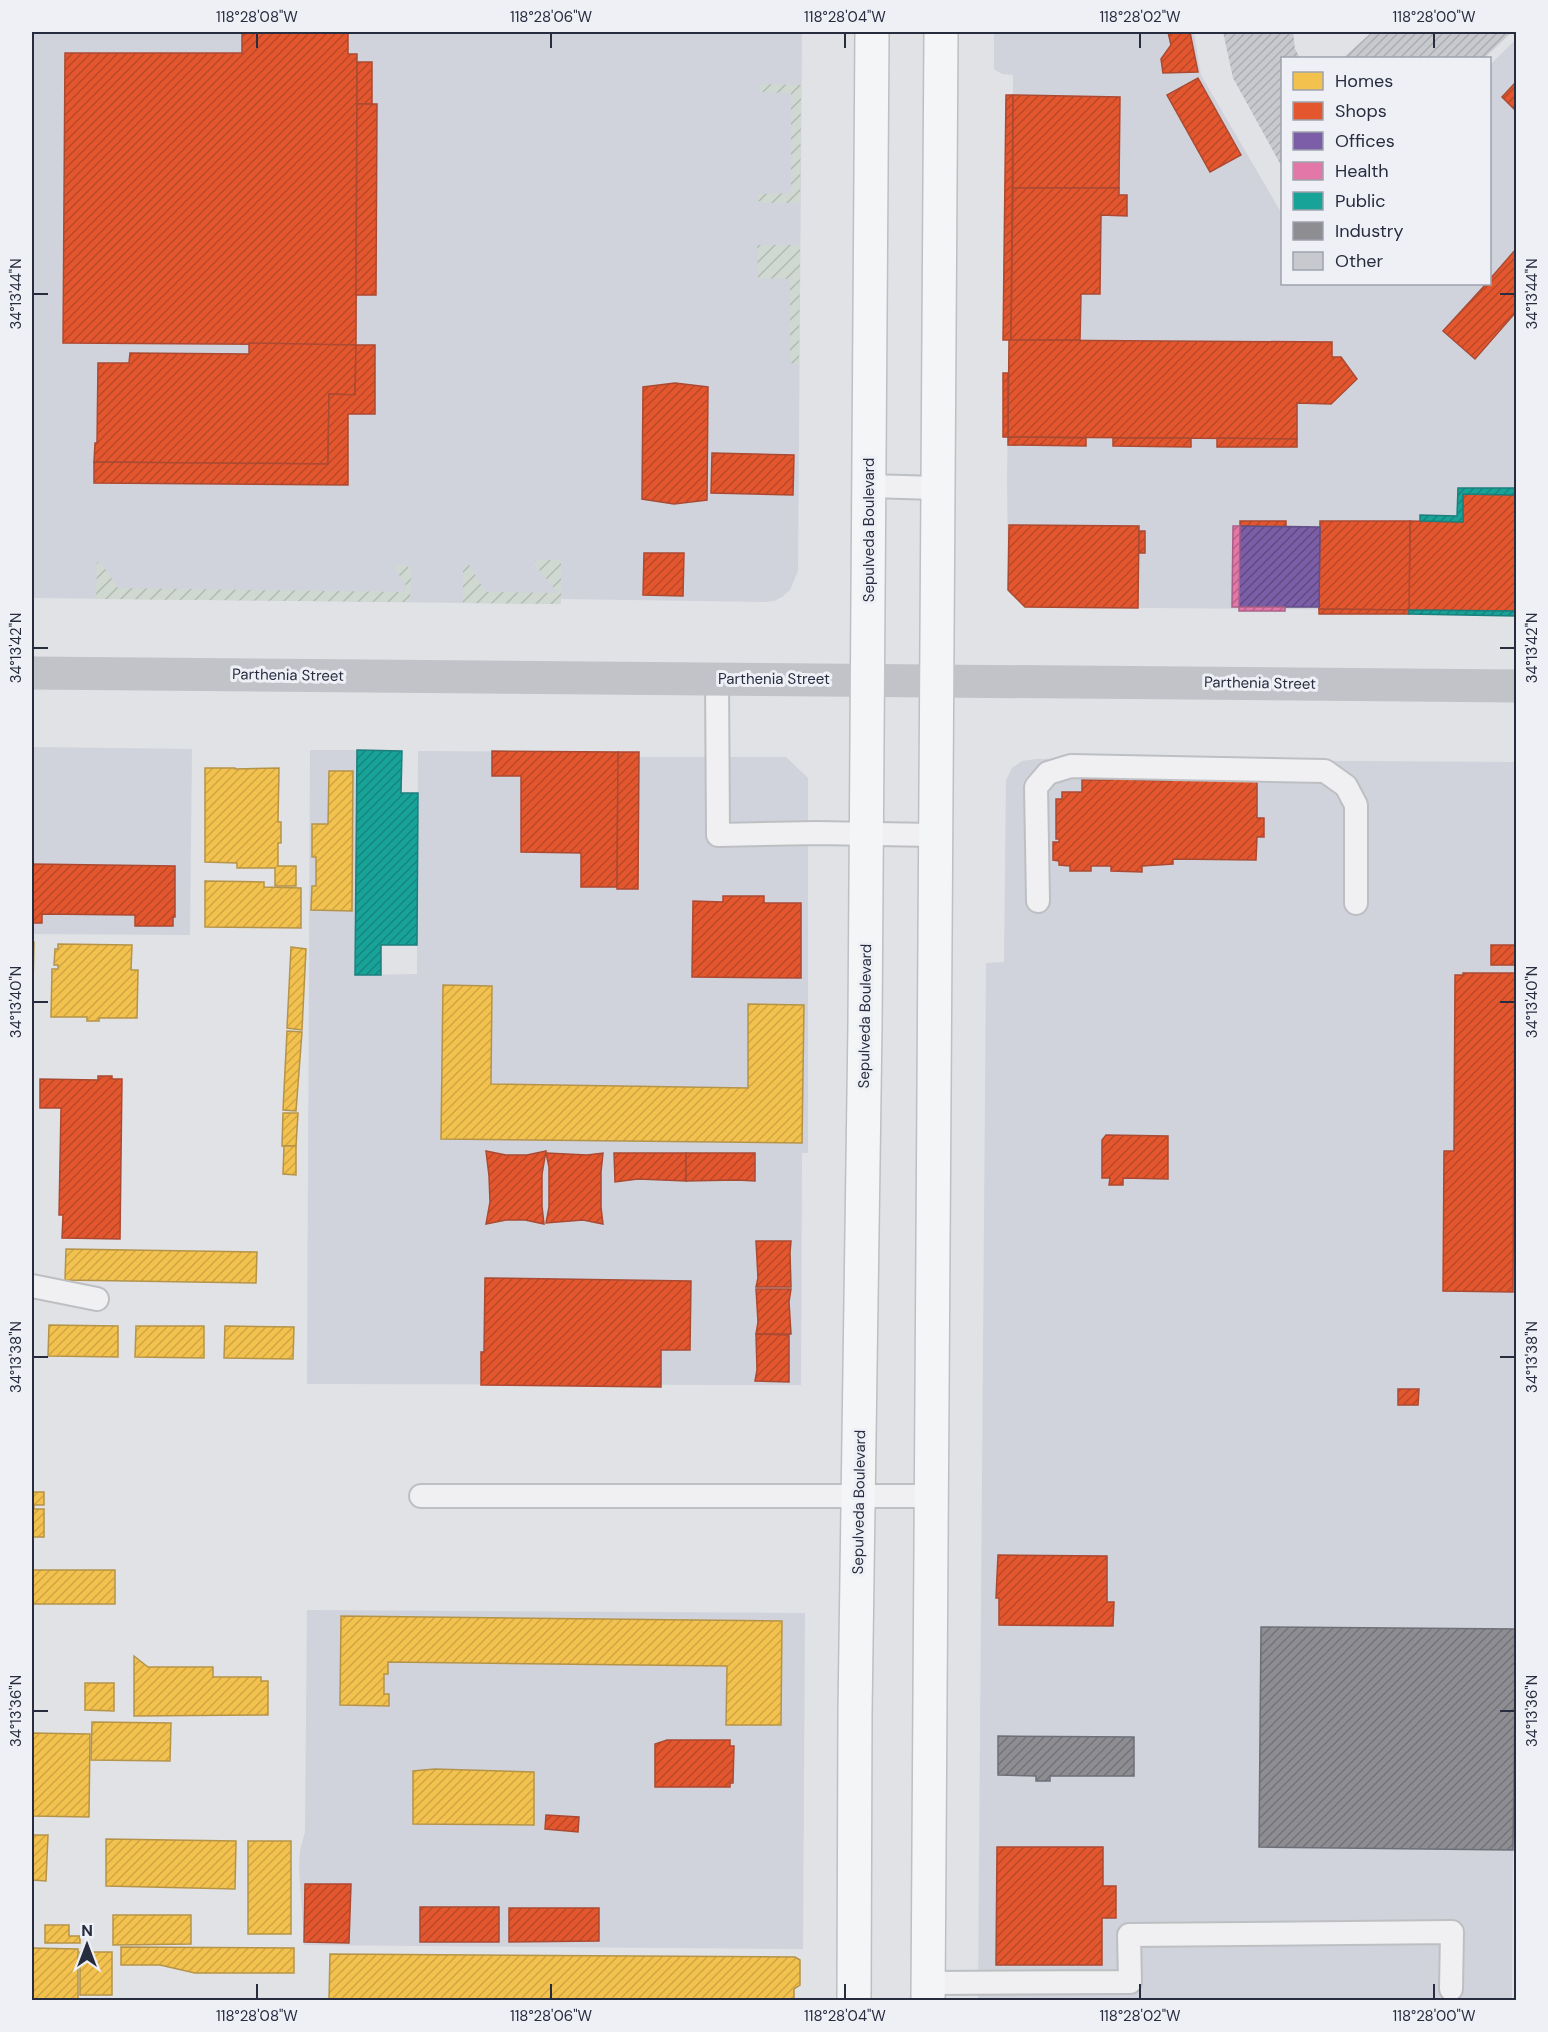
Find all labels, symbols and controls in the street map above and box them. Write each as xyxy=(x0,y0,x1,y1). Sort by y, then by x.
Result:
text: 118°28'08"W xyxy=(216,7,298,27)
text: 118°28'06"W xyxy=(510,7,593,27)
text: 118°28'04"W xyxy=(804,7,886,27)
text: 118°28'02"W xyxy=(1099,7,1181,27)
text: 118°28'00"W xyxy=(1393,7,1476,27)
legend xyxy=(1281,57,1491,285)
text: Homes xyxy=(1335,69,1393,93)
text: Shops xyxy=(1335,99,1387,123)
text: Offices xyxy=(1335,129,1395,153)
text: Health xyxy=(1335,159,1389,183)
text: Public xyxy=(1335,189,1386,213)
text: Industry xyxy=(1335,219,1404,243)
text: Other xyxy=(1335,249,1384,273)
text: 34°13'44"N xyxy=(6,258,26,330)
text: 34°13'44"N xyxy=(1522,258,1542,330)
street label: Sepulveda Boulevard xyxy=(859,458,879,602)
text: 34°13'42"N xyxy=(6,613,26,683)
text: 34°13'42"N xyxy=(1522,613,1542,683)
street label: Parthenia Street xyxy=(232,664,344,686)
street label: Parthenia Street xyxy=(718,669,830,689)
street label: Parthenia Street xyxy=(1204,672,1316,694)
street label: Sepulveda Boulevard xyxy=(854,944,876,1088)
text: 34°13'40"N xyxy=(6,966,26,1038)
text: 34°13'40"N xyxy=(1522,966,1542,1038)
text: 34°13'38"N xyxy=(6,1321,26,1393)
text: 34°13'38"N xyxy=(1522,1321,1542,1393)
street label: Sepulveda Boulevard xyxy=(848,1430,870,1574)
text: 34°13'36"N xyxy=(6,1675,26,1747)
text: 34°13'36"N xyxy=(1522,1675,1542,1747)
north arrow xyxy=(57,1915,117,1975)
text: N xyxy=(81,1920,93,1941)
text: 118°28'08"W xyxy=(216,2006,298,2026)
text: 118°28'06"W xyxy=(510,2006,593,2026)
text: 118°28'04"W xyxy=(804,2006,886,2026)
text: 118°28'02"W xyxy=(1099,2006,1181,2026)
text: 118°28'00"W xyxy=(1393,2006,1476,2026)

